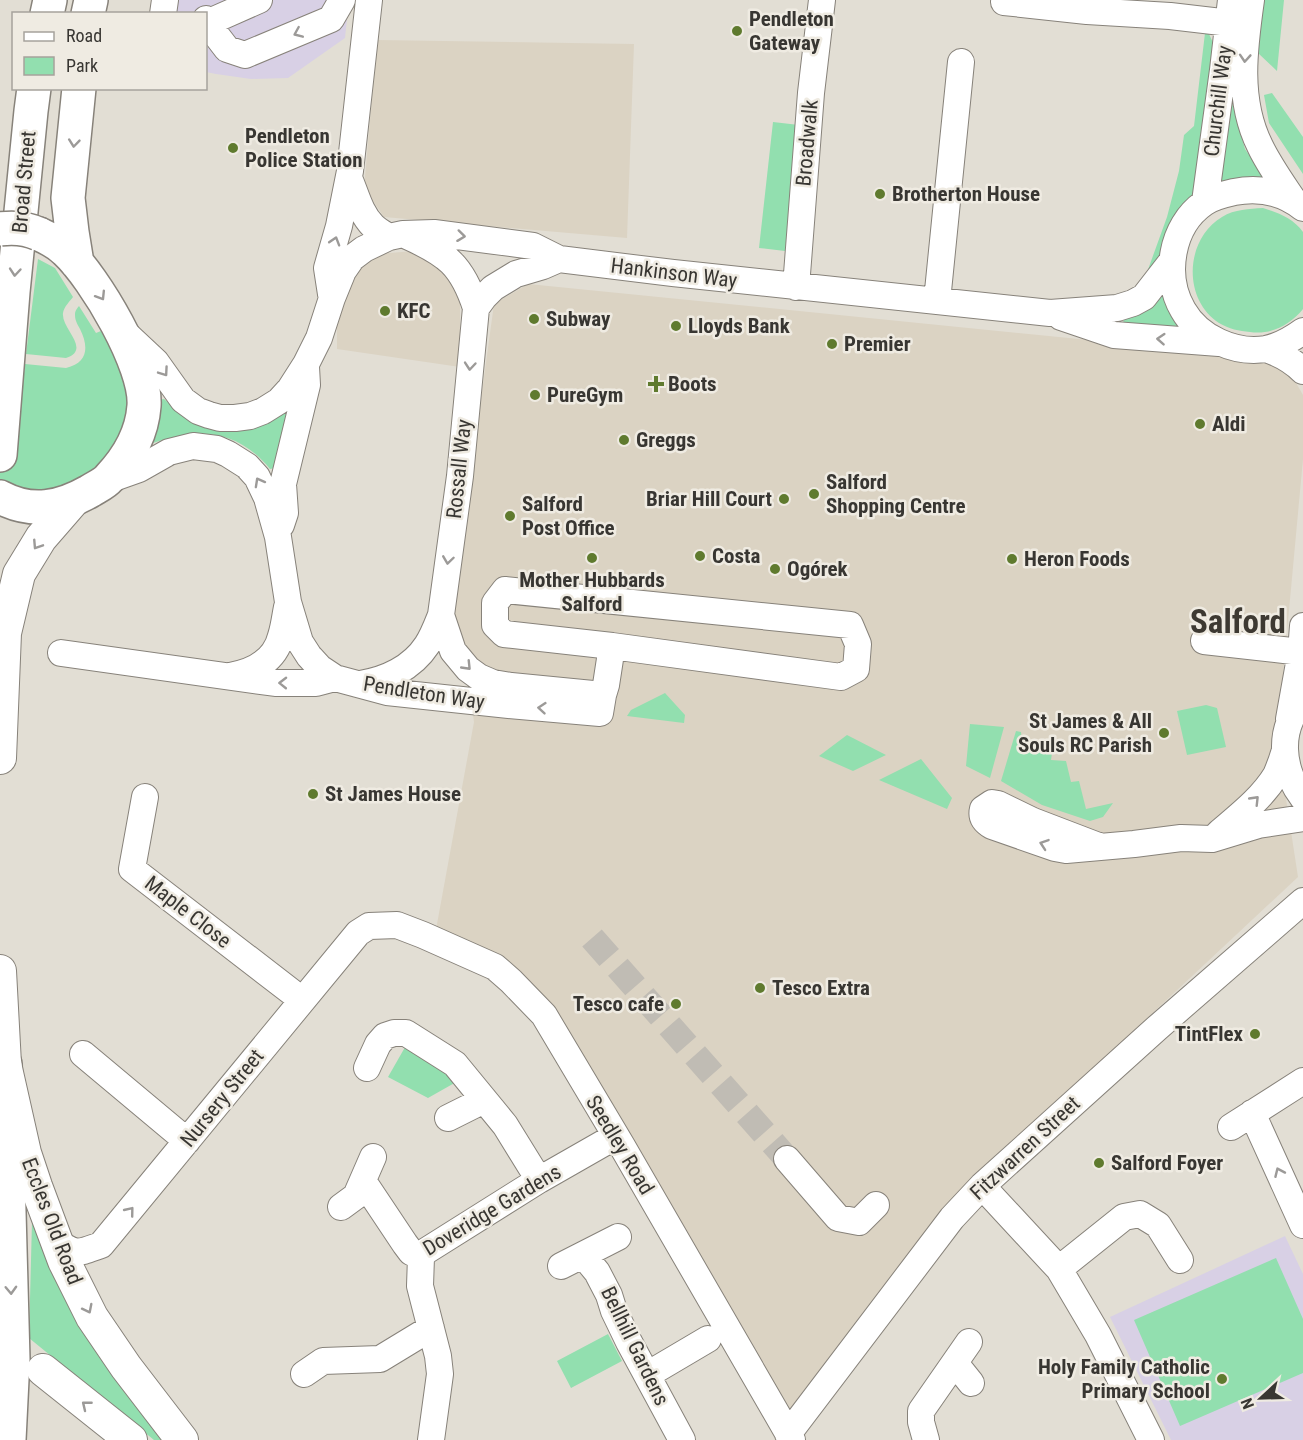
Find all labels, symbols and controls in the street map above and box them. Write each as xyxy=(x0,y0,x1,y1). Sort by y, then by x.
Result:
place label: Pendleton Gateway xyxy=(749,7,834,55)
legend xyxy=(12,12,207,90)
marker: Pendleton Gateway xyxy=(730,24,744,38)
text: Road xyxy=(66,25,102,46)
one-way arrow xyxy=(293,26,304,38)
street label: Churchill Way xyxy=(1199,44,1237,158)
one-way arrow xyxy=(1238,54,1251,63)
text: Park xyxy=(66,55,98,76)
street label: Broadwalk xyxy=(791,98,823,187)
place label: Pendleton Police Station xyxy=(245,124,363,172)
street label: Broad Street xyxy=(8,130,40,234)
one-way arrow xyxy=(68,139,81,148)
marker: Pendleton Police Station xyxy=(226,141,240,155)
place label: Brotherton House xyxy=(892,182,1040,206)
marker: Brotherton House xyxy=(873,187,887,201)
one-way arrow xyxy=(457,230,466,242)
one-way arrow xyxy=(328,236,340,247)
street label: Hankinson Way xyxy=(609,253,739,293)
one-way arrow xyxy=(9,267,22,277)
one-way arrow xyxy=(93,290,105,300)
place label: KFC xyxy=(397,299,431,323)
marker: KFC xyxy=(378,304,392,318)
place label: Subway xyxy=(546,307,611,331)
marker: Subway xyxy=(527,312,541,326)
place label: Lloyds Bank xyxy=(688,314,791,338)
marker: Lloyds Bank xyxy=(669,319,683,333)
place label: Premier xyxy=(844,332,911,356)
one-way arrow xyxy=(1157,332,1166,345)
marker: Premier xyxy=(825,337,839,351)
one-way arrow xyxy=(464,362,477,371)
one-way arrow xyxy=(156,366,167,377)
place label: Boots xyxy=(668,372,717,396)
marker: Boots xyxy=(649,377,663,391)
place label: PureGym xyxy=(547,383,623,407)
marker: PureGym xyxy=(528,388,542,402)
place label: Aldi xyxy=(1212,412,1246,436)
marker: Aldi xyxy=(1193,417,1207,431)
street label: Rossall Way xyxy=(442,418,476,520)
place label: Greggs xyxy=(636,428,696,452)
marker: Greggs xyxy=(617,433,631,447)
place label: Salford Shopping Centre xyxy=(826,470,966,518)
one-way arrow xyxy=(255,478,266,489)
place label: Briar Hill Court xyxy=(646,487,772,511)
marker: Salford Shopping Centre xyxy=(807,487,821,501)
place label: Salford Post Office xyxy=(522,492,615,540)
marker: Briar Hill Court xyxy=(777,492,791,506)
marker: Salford Post Office xyxy=(503,509,517,523)
one-way arrow xyxy=(33,539,44,550)
place label: Costa xyxy=(712,544,760,568)
place label: Heron Foods xyxy=(1024,547,1130,571)
marker: Costa xyxy=(693,549,707,563)
marker: Mother Hubbards Salford xyxy=(585,551,599,565)
marker: Heron Foods xyxy=(1005,552,1019,566)
one-way arrow xyxy=(443,555,455,564)
place label: Ogórek xyxy=(787,557,849,581)
marker: Ogórek xyxy=(768,562,782,576)
place label: Mother Hubbards Salford xyxy=(519,568,665,616)
district label: Salford xyxy=(1190,602,1286,641)
one-way arrow xyxy=(459,659,470,670)
street label: Pendleton Way xyxy=(362,672,487,714)
one-way arrow xyxy=(278,677,287,689)
one-way arrow xyxy=(537,702,546,715)
place label: St James & All Souls RC Parish xyxy=(1018,709,1152,757)
marker: St James & All Souls RC Parish xyxy=(1157,726,1171,740)
place label: St James House xyxy=(325,782,461,806)
marker: St James House xyxy=(306,787,320,801)
one-way arrow xyxy=(1248,797,1259,807)
one-way arrow xyxy=(1039,838,1050,851)
street label: Maple Close xyxy=(140,871,236,953)
place label: Tesco Extra xyxy=(772,976,870,1000)
marker: Tesco Extra xyxy=(753,981,767,995)
place label: Tesco cafe xyxy=(573,992,664,1016)
marker: Tesco cafe xyxy=(669,997,683,1011)
place label: TintFlex xyxy=(1175,1022,1243,1046)
marker: TintFlex xyxy=(1248,1027,1262,1041)
street label: Nursery Street xyxy=(175,1044,269,1152)
street label: Seedley Road xyxy=(581,1091,659,1199)
street label: Fitzwarren Street xyxy=(965,1091,1085,1205)
place label: Salford Foyer xyxy=(1111,1151,1223,1175)
street label: Eccles Old Road xyxy=(17,1154,87,1288)
marker: Salford Foyer xyxy=(1092,1156,1106,1170)
street label: Doveridge Gardens xyxy=(419,1159,565,1261)
one-way arrow xyxy=(1274,1167,1286,1178)
one-way arrow xyxy=(122,1206,133,1217)
street label: Bellhill Gardens xyxy=(596,1283,674,1409)
one-way arrow xyxy=(5,1286,17,1295)
one-way arrow xyxy=(81,1303,93,1314)
place label: Holy Family Catholic Primary School xyxy=(1038,1355,1210,1403)
north arrow xyxy=(1231,1368,1291,1428)
marker: Holy Family Catholic Primary School xyxy=(1215,1372,1229,1386)
text: N xyxy=(1237,1395,1258,1412)
one-way arrow xyxy=(82,1402,93,1413)

